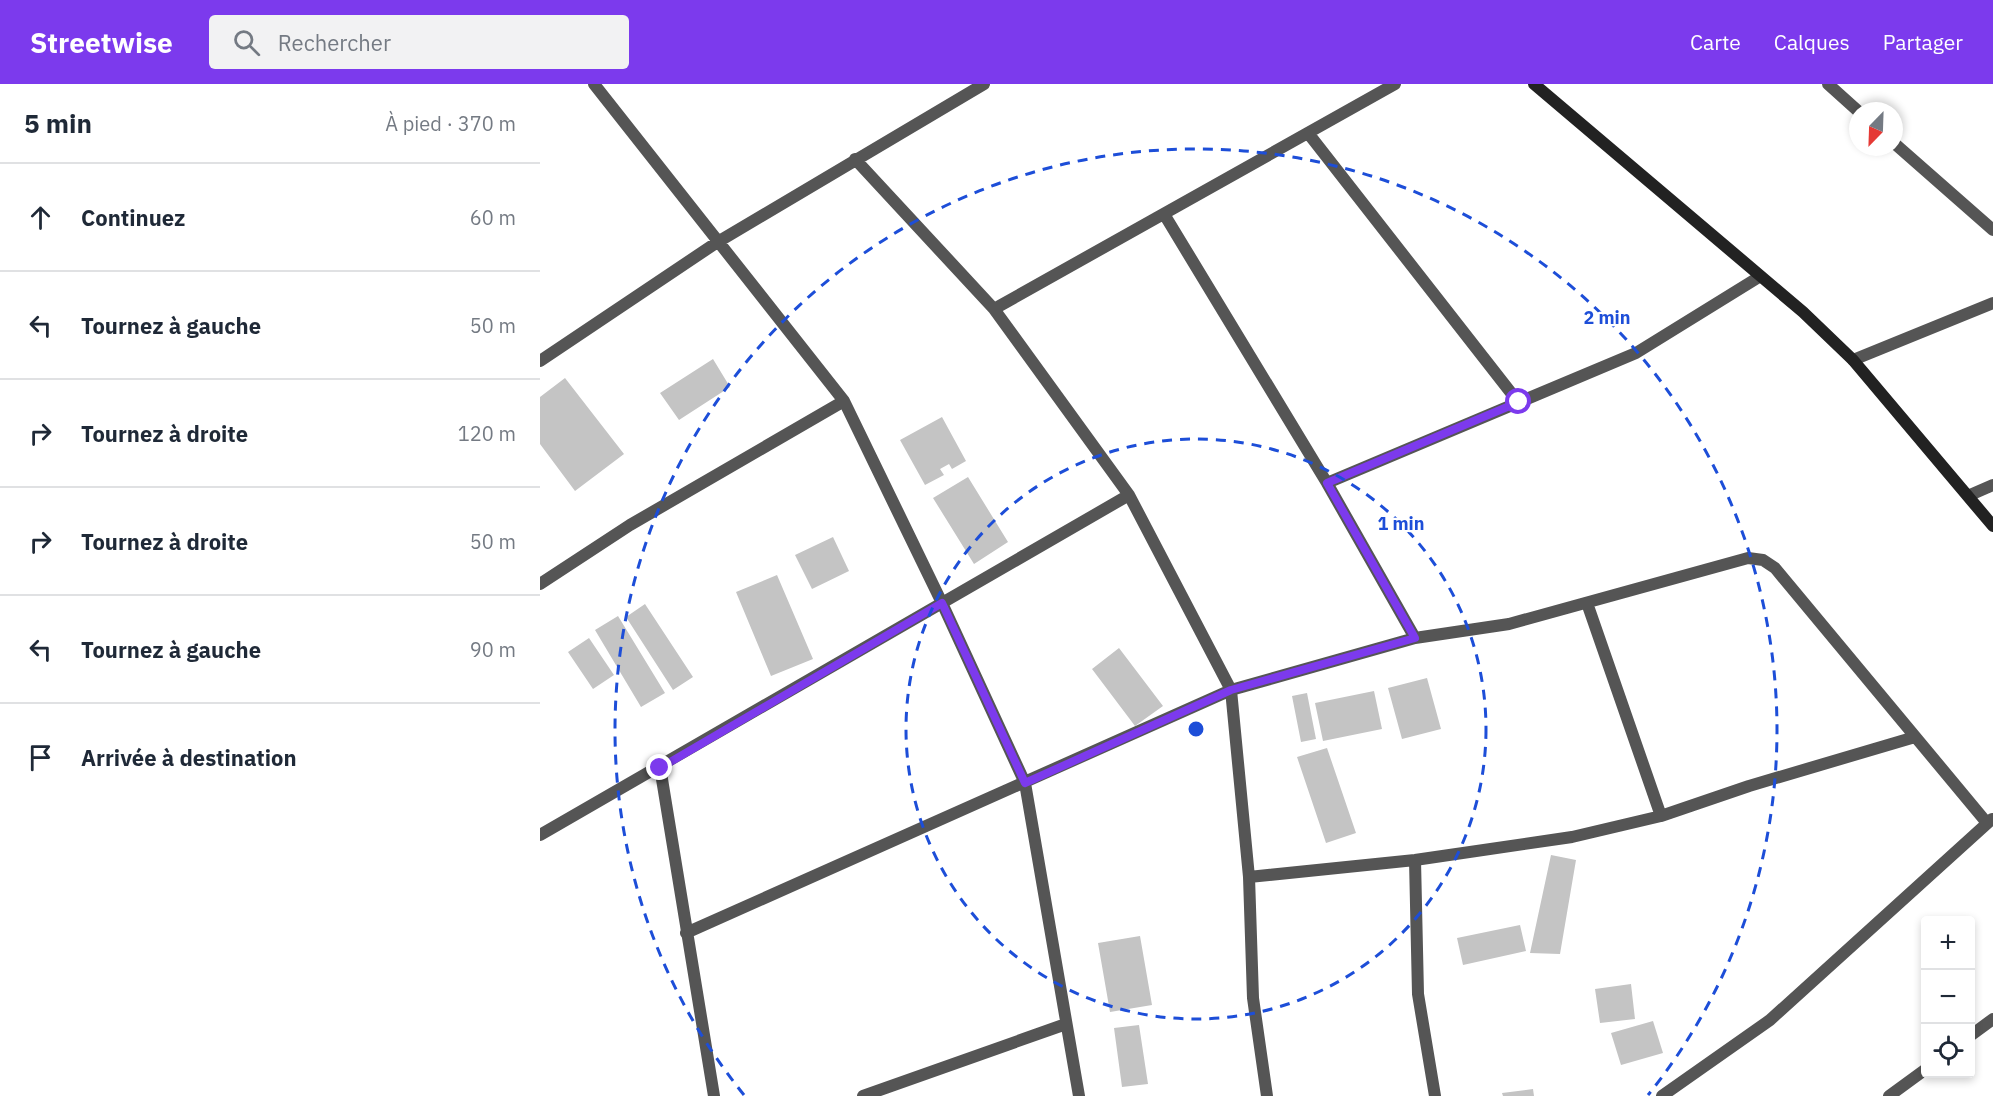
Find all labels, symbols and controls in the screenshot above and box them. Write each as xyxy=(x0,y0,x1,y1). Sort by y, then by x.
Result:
search box xyxy=(209,15,629,69)
text: Streetwise xyxy=(30,24,173,61)
icon: search xyxy=(230,26,263,59)
text: Rechercher xyxy=(278,28,391,57)
text: Carte xyxy=(1690,28,1741,56)
text: Calques xyxy=(1774,28,1850,56)
text: Partager xyxy=(1883,28,1963,56)
north arrow xyxy=(1849,102,1903,156)
text: 5 min xyxy=(24,106,92,140)
text: À pied · 370 m xyxy=(385,110,516,137)
icon: ahead xyxy=(24,201,57,234)
text: Continuez xyxy=(81,203,185,232)
text: 60 m xyxy=(470,204,516,231)
text: 2 min xyxy=(1583,306,1631,329)
icon: left xyxy=(24,309,57,342)
text: Tournez à gauche xyxy=(81,311,261,340)
text: 50 m xyxy=(470,312,516,339)
route start xyxy=(1505,388,1531,414)
icon: right xyxy=(24,417,57,450)
text: Tournez à droite xyxy=(81,419,248,448)
text: 120 m xyxy=(458,420,516,447)
text: 1 min xyxy=(1377,512,1425,535)
icon: right xyxy=(24,525,57,558)
text: Tournez à droite xyxy=(81,527,248,556)
text: 50 m xyxy=(470,528,516,555)
icon: left xyxy=(24,633,57,666)
text: Tournez à gauche xyxy=(81,635,261,664)
text: 90 m xyxy=(470,636,516,663)
centre of rings xyxy=(1186,719,1206,739)
icon: arrive xyxy=(24,741,57,774)
text: Arrivée à destination xyxy=(81,743,297,772)
route end xyxy=(646,754,672,780)
map controls xyxy=(1921,916,1975,1078)
button: + xyxy=(1921,916,1975,970)
button: − xyxy=(1921,970,1975,1024)
button: locate xyxy=(1921,1024,1975,1078)

